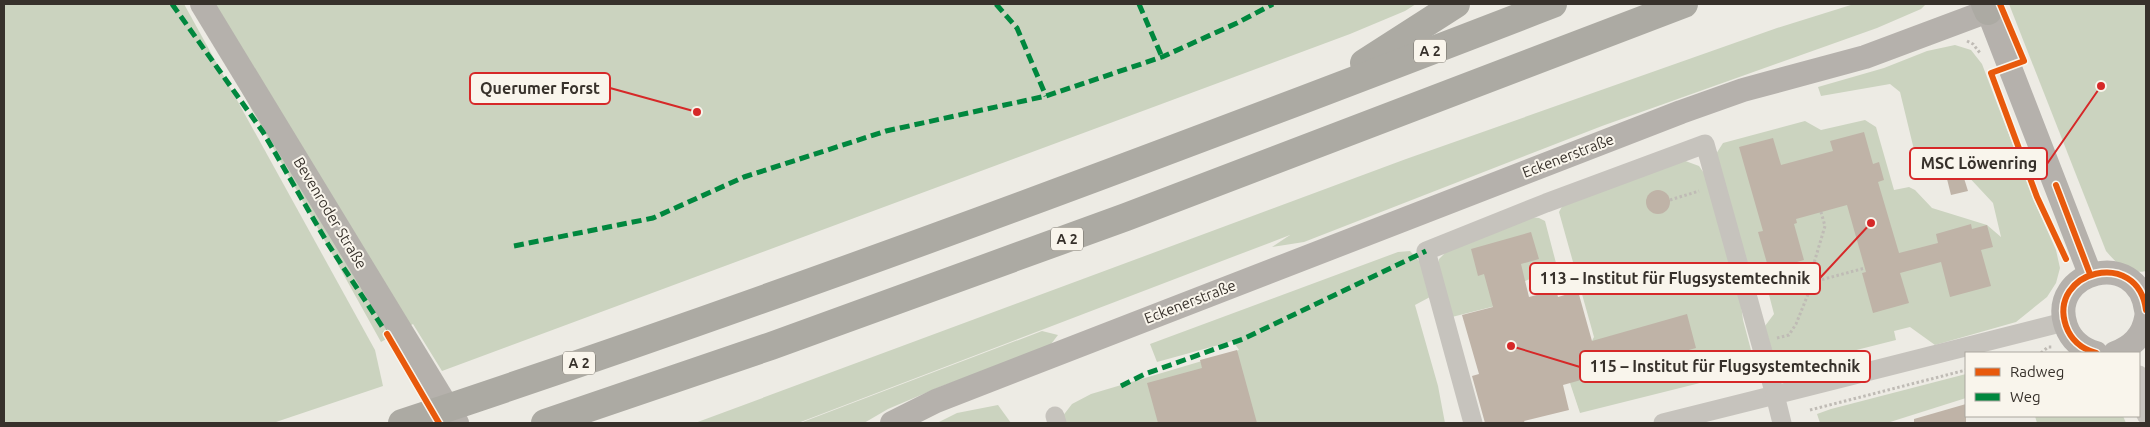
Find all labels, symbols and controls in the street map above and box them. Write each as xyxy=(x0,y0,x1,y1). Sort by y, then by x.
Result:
road number: A 2 xyxy=(1414,40,1446,62)
callout: Querumer Forst xyxy=(470,73,610,104)
text: Querumer Forst xyxy=(480,79,600,97)
street label: Eckenerstraße xyxy=(1520,130,1616,181)
callout: MSC Löwenring xyxy=(1910,148,2047,179)
street label: Bevenroder Straße xyxy=(290,154,370,272)
text: MSC Löwenring xyxy=(1921,154,2037,172)
road number: A 2 xyxy=(1051,228,1083,250)
callout: 113 – Institut für Flugsystemtechnik xyxy=(1530,263,1820,294)
text: 113 – Institut für Flugsystemtechnik xyxy=(1540,269,1810,287)
street label: Eckenerstraße xyxy=(1142,276,1238,327)
callout: 115 – Institut für Flugsystemtechnik xyxy=(1580,351,1870,382)
road number: A 2 xyxy=(563,352,595,374)
legend xyxy=(1965,352,2140,417)
text: 115 – Institut für Flugsystemtechnik xyxy=(1590,357,1860,375)
text: Radweg xyxy=(2010,363,2064,380)
text: Weg xyxy=(2010,388,2041,405)

